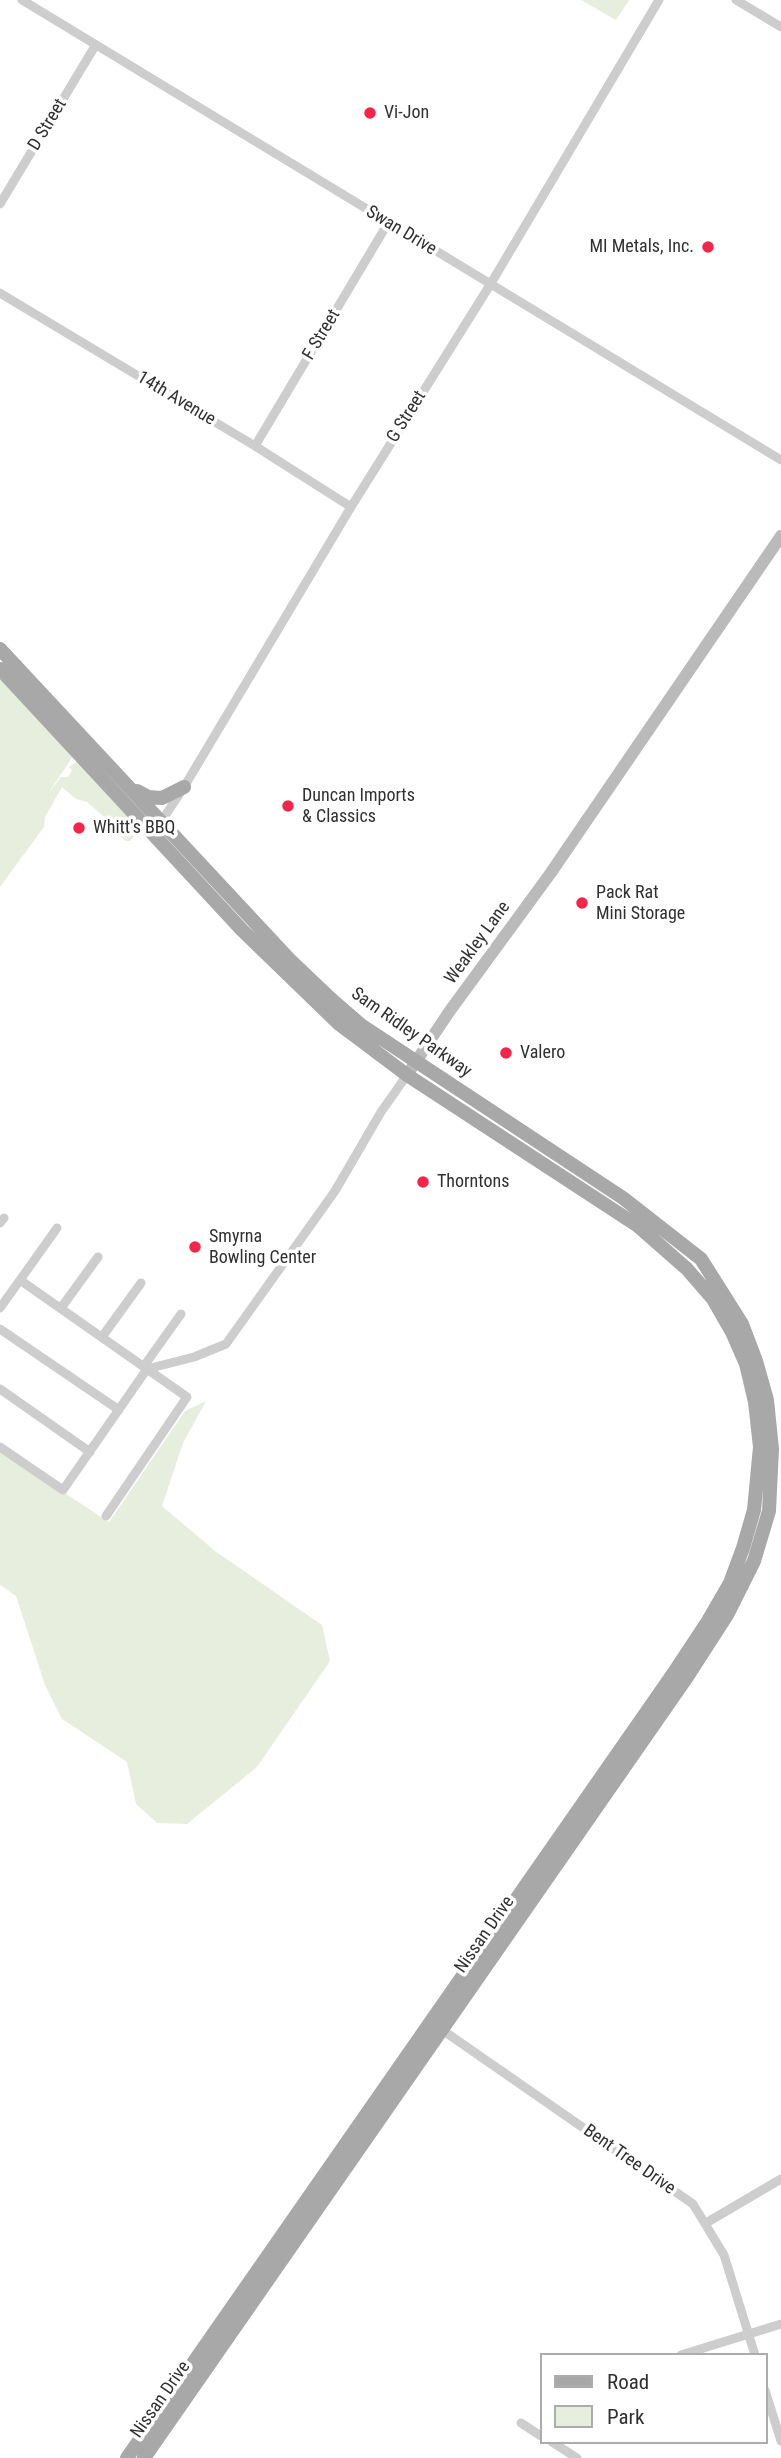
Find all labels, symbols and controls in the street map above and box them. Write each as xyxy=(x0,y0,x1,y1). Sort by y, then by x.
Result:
street label: D Street xyxy=(24,95,72,155)
place label: Vi-Jon xyxy=(384,102,429,124)
marker: Vi-Jon xyxy=(362,105,378,121)
street label: Swan Drive xyxy=(362,202,440,260)
place label: MI Metals, Inc. xyxy=(589,236,694,258)
marker: MI Metals, Inc. xyxy=(700,239,716,255)
street label: F Street xyxy=(299,306,345,364)
street label: 14th Avenue xyxy=(133,367,219,431)
street label: G Street xyxy=(383,387,431,447)
place label: Duncan Imports & Classics xyxy=(302,785,415,828)
marker: Duncan Imports & Classics xyxy=(280,798,296,814)
place label: Whitt's BBQ xyxy=(93,817,175,839)
marker: Whitt's BBQ xyxy=(71,820,87,836)
place label: Pack Rat Mini Storage xyxy=(596,882,685,924)
marker: Pack Rat Mini Storage xyxy=(574,895,590,911)
street label: Weakley Lane xyxy=(441,897,515,989)
street label: Sam Ridley Parkway xyxy=(347,983,475,1083)
place label: Valero xyxy=(520,1042,565,1064)
marker: Valero xyxy=(498,1045,514,1061)
place label: Thorntons xyxy=(437,1171,509,1193)
marker: Thorntons xyxy=(415,1174,431,1190)
place label: Smyrna Bowling Center xyxy=(209,1226,316,1268)
marker: Smyrna Bowling Center xyxy=(187,1239,203,1255)
street label: Nissan Drive xyxy=(451,1892,519,1978)
street label: Bent Tree Drive xyxy=(579,2120,679,2200)
legend xyxy=(540,2353,767,2444)
street label: Nissan Drive xyxy=(127,2357,195,2443)
text: Road xyxy=(607,2370,649,2394)
text: Park xyxy=(607,2405,644,2429)

